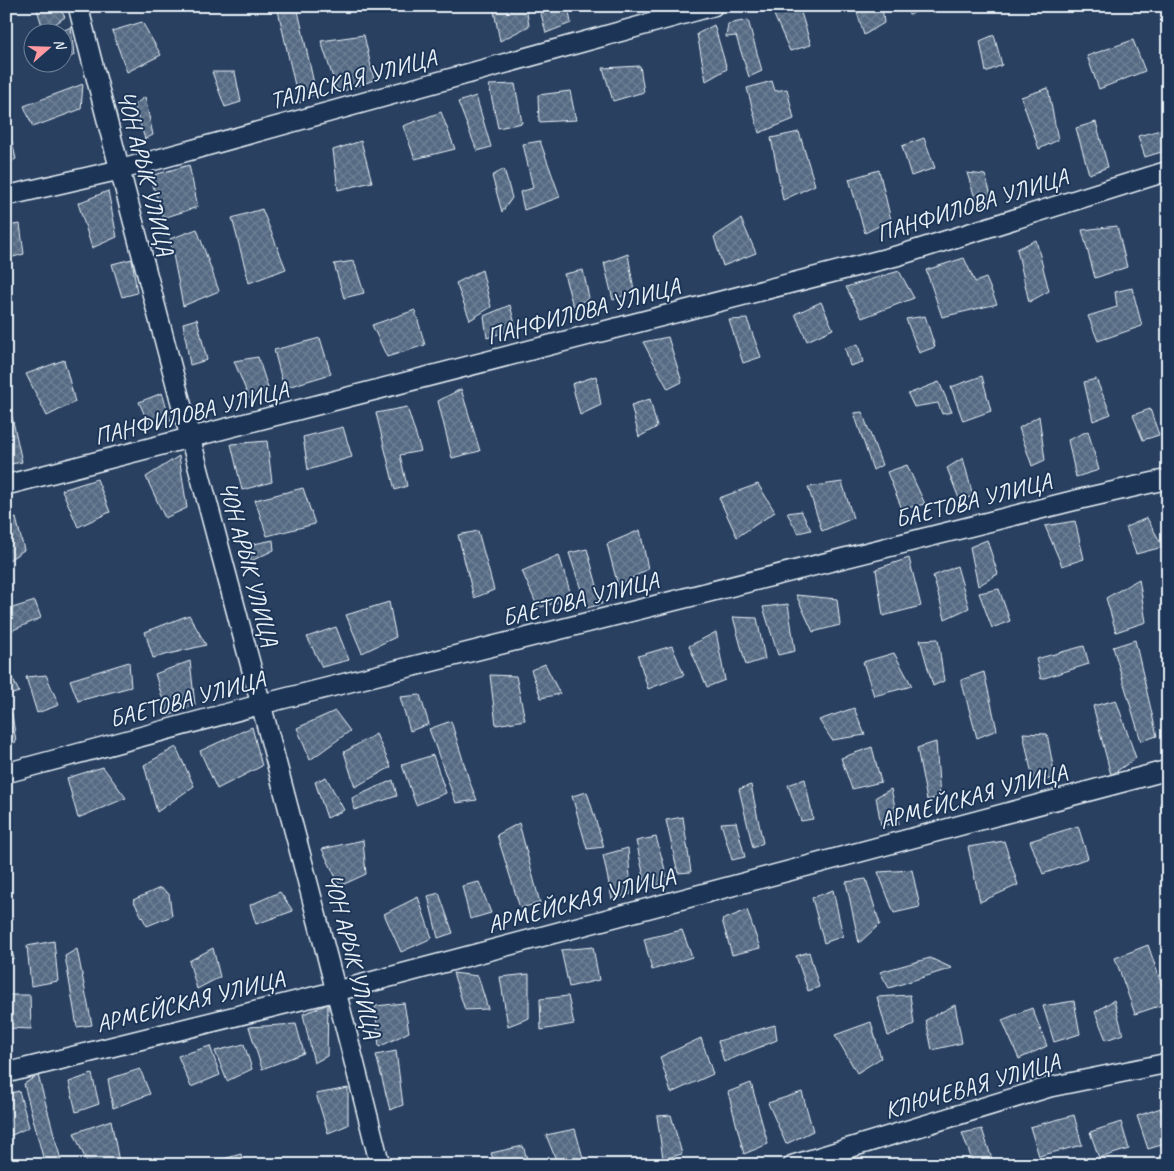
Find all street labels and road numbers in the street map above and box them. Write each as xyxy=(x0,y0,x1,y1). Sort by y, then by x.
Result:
street label: ТАЛАСКАЯ УЛИЦА xyxy=(267,42,440,116)
street label: ЧОН АРЫК УЛИЦА xyxy=(111,87,181,260)
street label: ПАНФИЛОВА УЛИЦА xyxy=(873,161,1072,248)
street label: ПАНФИЛОВА УЛИЦА xyxy=(483,271,684,351)
street label: ПАНФИЛОВА УЛИЦА xyxy=(91,374,292,452)
street label: БАЕТОВА УЛИЦА xyxy=(892,466,1055,534)
street label: ЧОН АРЫК УЛИЦА xyxy=(213,479,286,650)
street label: БАЕТОВА УЛИЦА xyxy=(499,565,662,633)
street label: БАЕТОВА УЛИЦА xyxy=(106,664,269,734)
street label: АРМЕЙСКАЯ УЛИЦА xyxy=(876,756,1071,835)
street label: АРМЕЙСКАЯ УЛИЦА xyxy=(484,860,679,939)
street label: ЧОН АРЫК УЛИЦА xyxy=(318,870,388,1043)
street label: АРМЕЙСКАЯ УЛИЦА xyxy=(93,963,288,1039)
street label: КЛЮЧЕВАЯ УЛИЦА xyxy=(881,1046,1064,1125)

